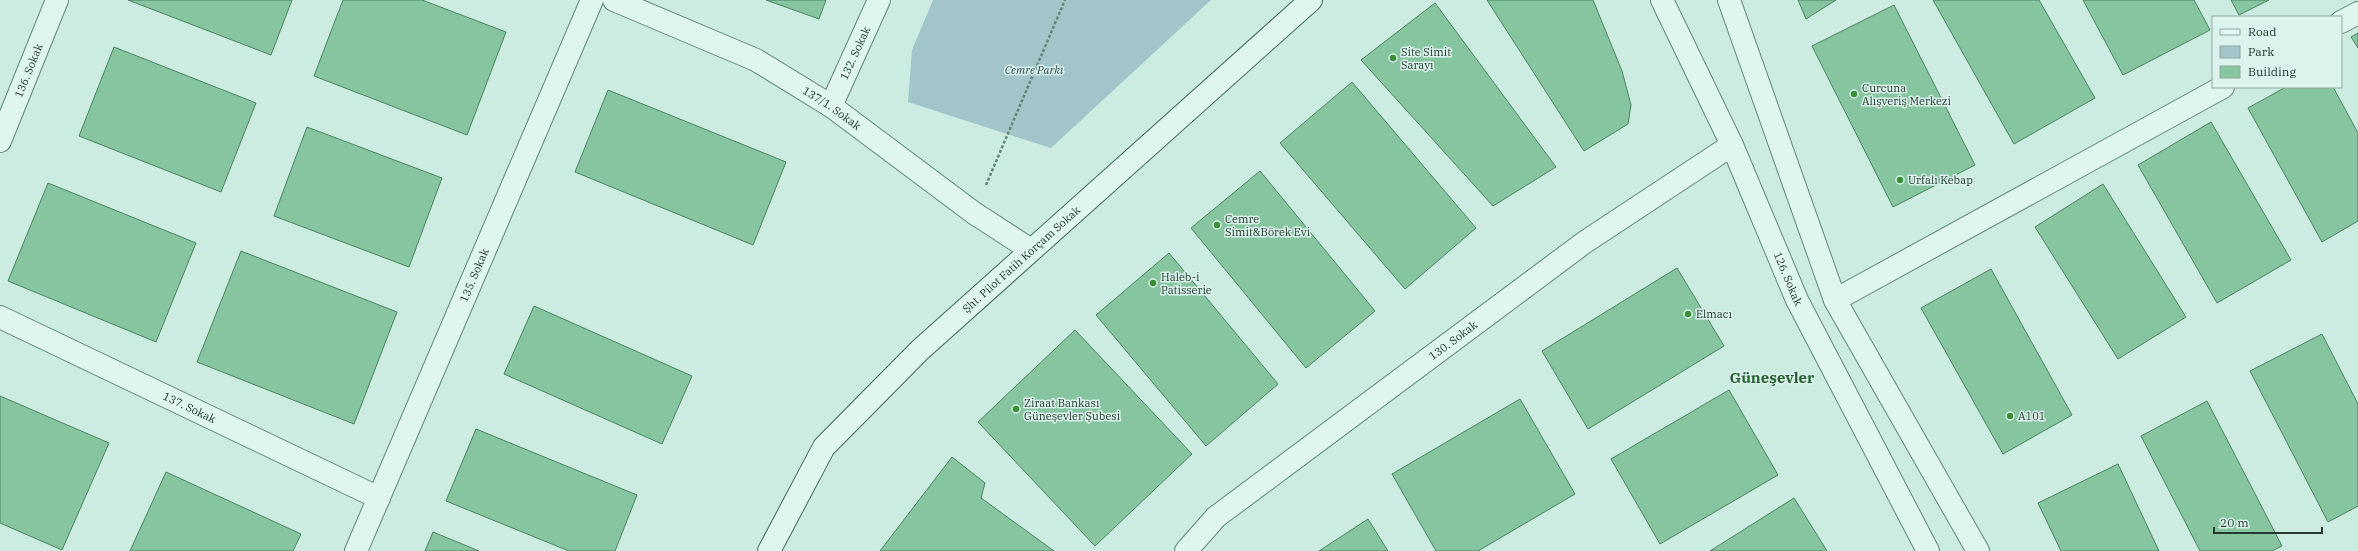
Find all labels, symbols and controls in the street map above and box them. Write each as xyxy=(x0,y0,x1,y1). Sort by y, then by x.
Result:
legend xyxy=(2212,16,2342,88)
street label: 132. Sokak xyxy=(837,24,873,82)
text: Road xyxy=(2248,24,2277,39)
street label: 136. Sokak xyxy=(11,41,46,100)
text: Park xyxy=(2248,44,2274,59)
place label: Site Simit Sarayı xyxy=(1401,45,1451,72)
marker: Site Simit Sarayı xyxy=(1388,53,1398,63)
park label: Cemre Parkı xyxy=(1005,63,1064,77)
text: Building xyxy=(2248,64,2296,79)
place label: Curcuna Alışveriş Merkezi xyxy=(1862,81,1951,108)
street label: 137/1. Sokak xyxy=(800,83,864,133)
marker: Curcuna Alışveriş Merkezi xyxy=(1849,89,1859,99)
place label: Urfalı Kebap xyxy=(1908,173,1973,187)
marker: Urfalı Kebap xyxy=(1895,175,1905,185)
street label: Şht. Pilot Fatih Korçam Sokak xyxy=(959,203,1083,316)
place label: Cemre Simit&Börek Evi xyxy=(1225,212,1311,239)
marker: Cemre Simit&Börek Evi xyxy=(1212,220,1222,230)
street label: 135. Sokak xyxy=(456,246,492,304)
street label: 126. Sokak xyxy=(1771,250,1806,308)
place label: Haleb-i Patisserie xyxy=(1161,270,1212,297)
marker: Haleb-i Patisserie xyxy=(1148,278,1158,288)
place label: Elmacı xyxy=(1696,307,1733,321)
marker: Elmacı xyxy=(1683,309,1693,319)
street label: 130. Sokak xyxy=(1426,317,1481,363)
district label: Güneşevler xyxy=(1730,368,1815,387)
street label: 137. Sokak xyxy=(161,389,219,426)
place label: Ziraat Bankası Güneşevler Şubesi xyxy=(1024,396,1121,423)
marker: Ziraat Bankası Güneşevler Şubesi xyxy=(1011,404,1021,414)
place label: A101 xyxy=(2018,409,2045,423)
marker: A101 xyxy=(2005,411,2015,421)
scale bar xyxy=(2214,509,2322,535)
text: 20 m xyxy=(2220,515,2249,530)

